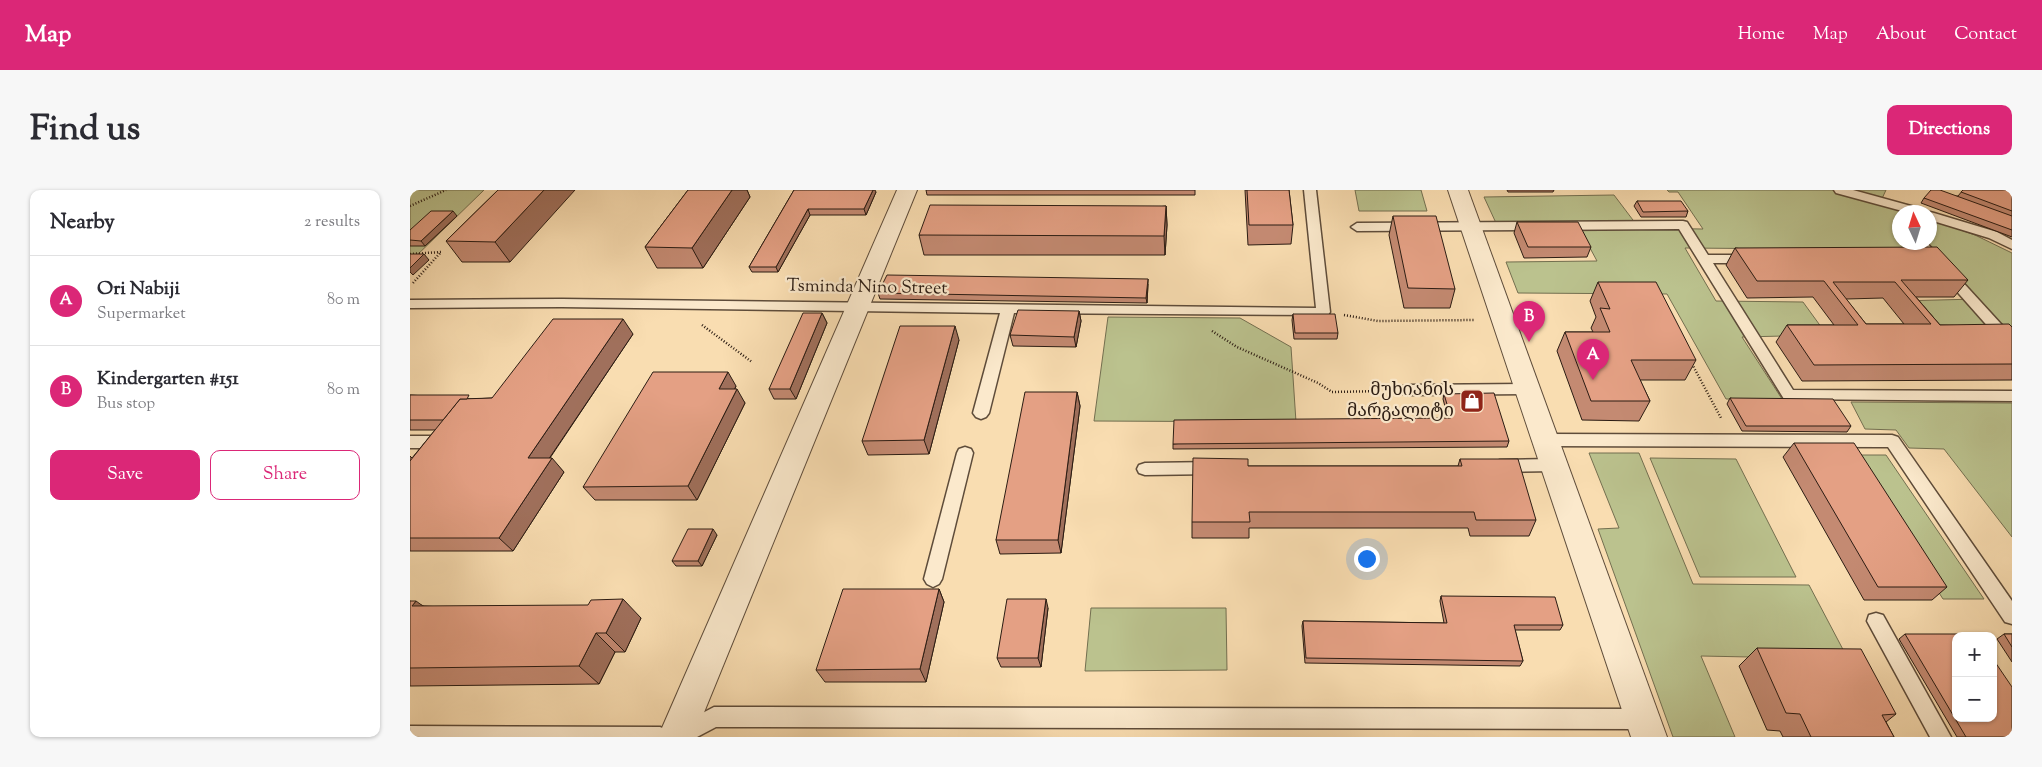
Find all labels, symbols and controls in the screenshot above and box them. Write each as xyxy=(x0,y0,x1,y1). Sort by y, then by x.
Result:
text: Map xyxy=(25,18,71,52)
text: Home xyxy=(1738,22,1785,48)
text: Map xyxy=(1813,22,1848,48)
text: About xyxy=(1876,22,1926,48)
text: Contact xyxy=(1954,22,2017,48)
text: Find us xyxy=(30,105,140,156)
button: Directions xyxy=(1887,105,2012,155)
north arrow xyxy=(1892,205,1937,250)
text: Nearby xyxy=(50,208,115,238)
text: 2 results xyxy=(304,211,360,234)
street label: Tsminda Nino Street xyxy=(786,274,948,302)
text: Ori Nabiji xyxy=(97,276,180,303)
text: A xyxy=(60,289,73,312)
text: 80 m xyxy=(327,289,360,312)
pin: B xyxy=(1513,301,1545,342)
text: Supermarket xyxy=(97,303,186,326)
pin: A xyxy=(1577,339,1609,380)
text: Kindergarten #151 xyxy=(97,366,239,393)
place label: მუხიანის მარგალიტი xyxy=(1347,378,1454,425)
text: B xyxy=(61,379,71,402)
text: 80 m xyxy=(327,379,360,402)
shop icon: მუხიანის მარგალიტი xyxy=(1459,388,1485,414)
text: Bus stop xyxy=(97,393,155,416)
button: Save xyxy=(50,450,200,500)
button: Share xyxy=(210,450,360,500)
your location xyxy=(1354,546,1380,572)
map controls xyxy=(1952,632,1997,722)
button: + xyxy=(1952,632,1997,677)
button: − xyxy=(1952,677,1997,722)

